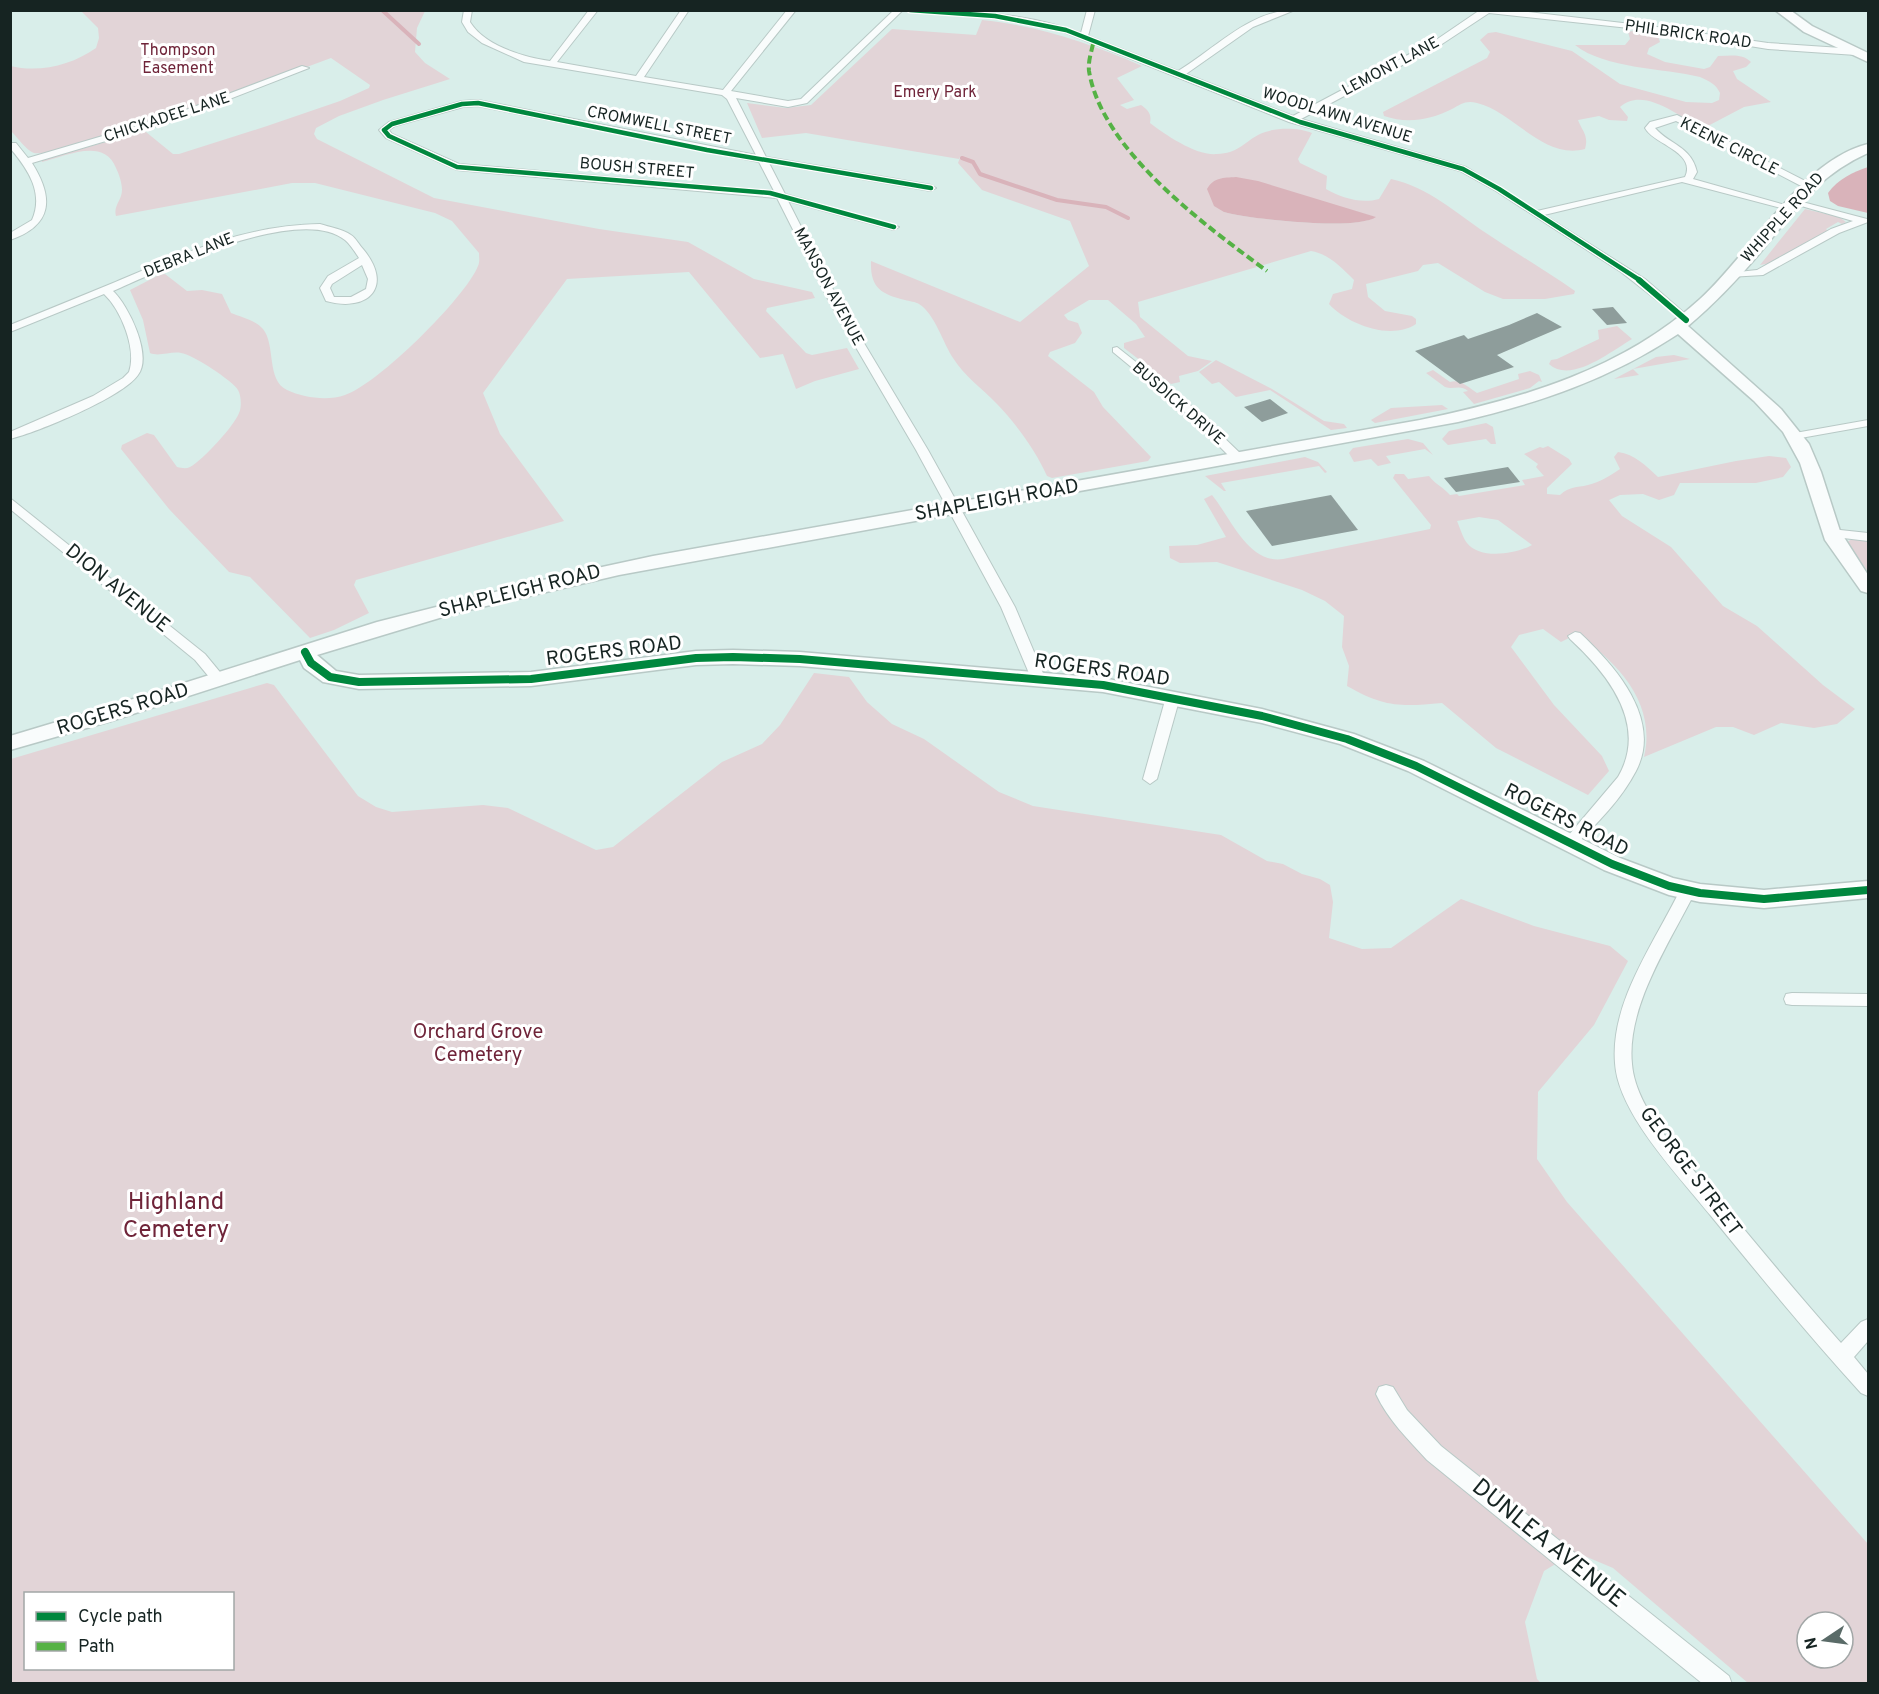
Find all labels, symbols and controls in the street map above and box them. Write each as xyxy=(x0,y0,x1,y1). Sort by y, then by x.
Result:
street label: PHILBRICK ROAD xyxy=(1623,16,1753,54)
street label: LEMONT LANE xyxy=(1339,33,1443,101)
park label: Thompson Easement xyxy=(140,41,216,79)
park label: Emery Park xyxy=(893,83,977,103)
street label: WOODLAWN AVENUE xyxy=(1260,84,1414,148)
street label: CHICKADEE LANE xyxy=(101,88,233,148)
street label: CROMWELL STREET xyxy=(585,102,733,150)
street label: KEENE CIRCLE xyxy=(1676,114,1782,180)
street label: BOUSH STREET xyxy=(579,154,695,184)
street label: WHIPPLE ROAD xyxy=(1737,169,1829,267)
street label: MANSON AVENUE xyxy=(788,224,868,350)
street label: DEBRA LANE xyxy=(141,229,237,283)
street label: BUSDICK DRIVE xyxy=(1127,358,1229,450)
street label: SHAPLEIGH ROAD xyxy=(913,474,1081,528)
street label: DION AVENUE xyxy=(59,539,175,639)
street label: SHAPLEIGH ROAD xyxy=(436,559,604,625)
street label: ROGERS ROAD xyxy=(544,631,684,673)
street label: ROGERS ROAD xyxy=(1032,649,1172,693)
street label: ROGERS ROAD xyxy=(54,678,192,742)
street label: ROGERS ROAD xyxy=(1499,778,1633,864)
park label: Orchard Grove Cemetery xyxy=(413,1020,543,1069)
street label: GEORGE STREET xyxy=(1633,1102,1747,1242)
park label: Highland Cemetery xyxy=(123,1188,229,1246)
street label: DUNLEA AVENUE xyxy=(1465,1473,1631,1615)
legend xyxy=(24,1592,234,1670)
text: Cycle path xyxy=(78,1606,163,1629)
north arrow xyxy=(1795,1610,1855,1670)
text: N xyxy=(1801,1635,1823,1651)
text: Path xyxy=(78,1636,115,1659)

